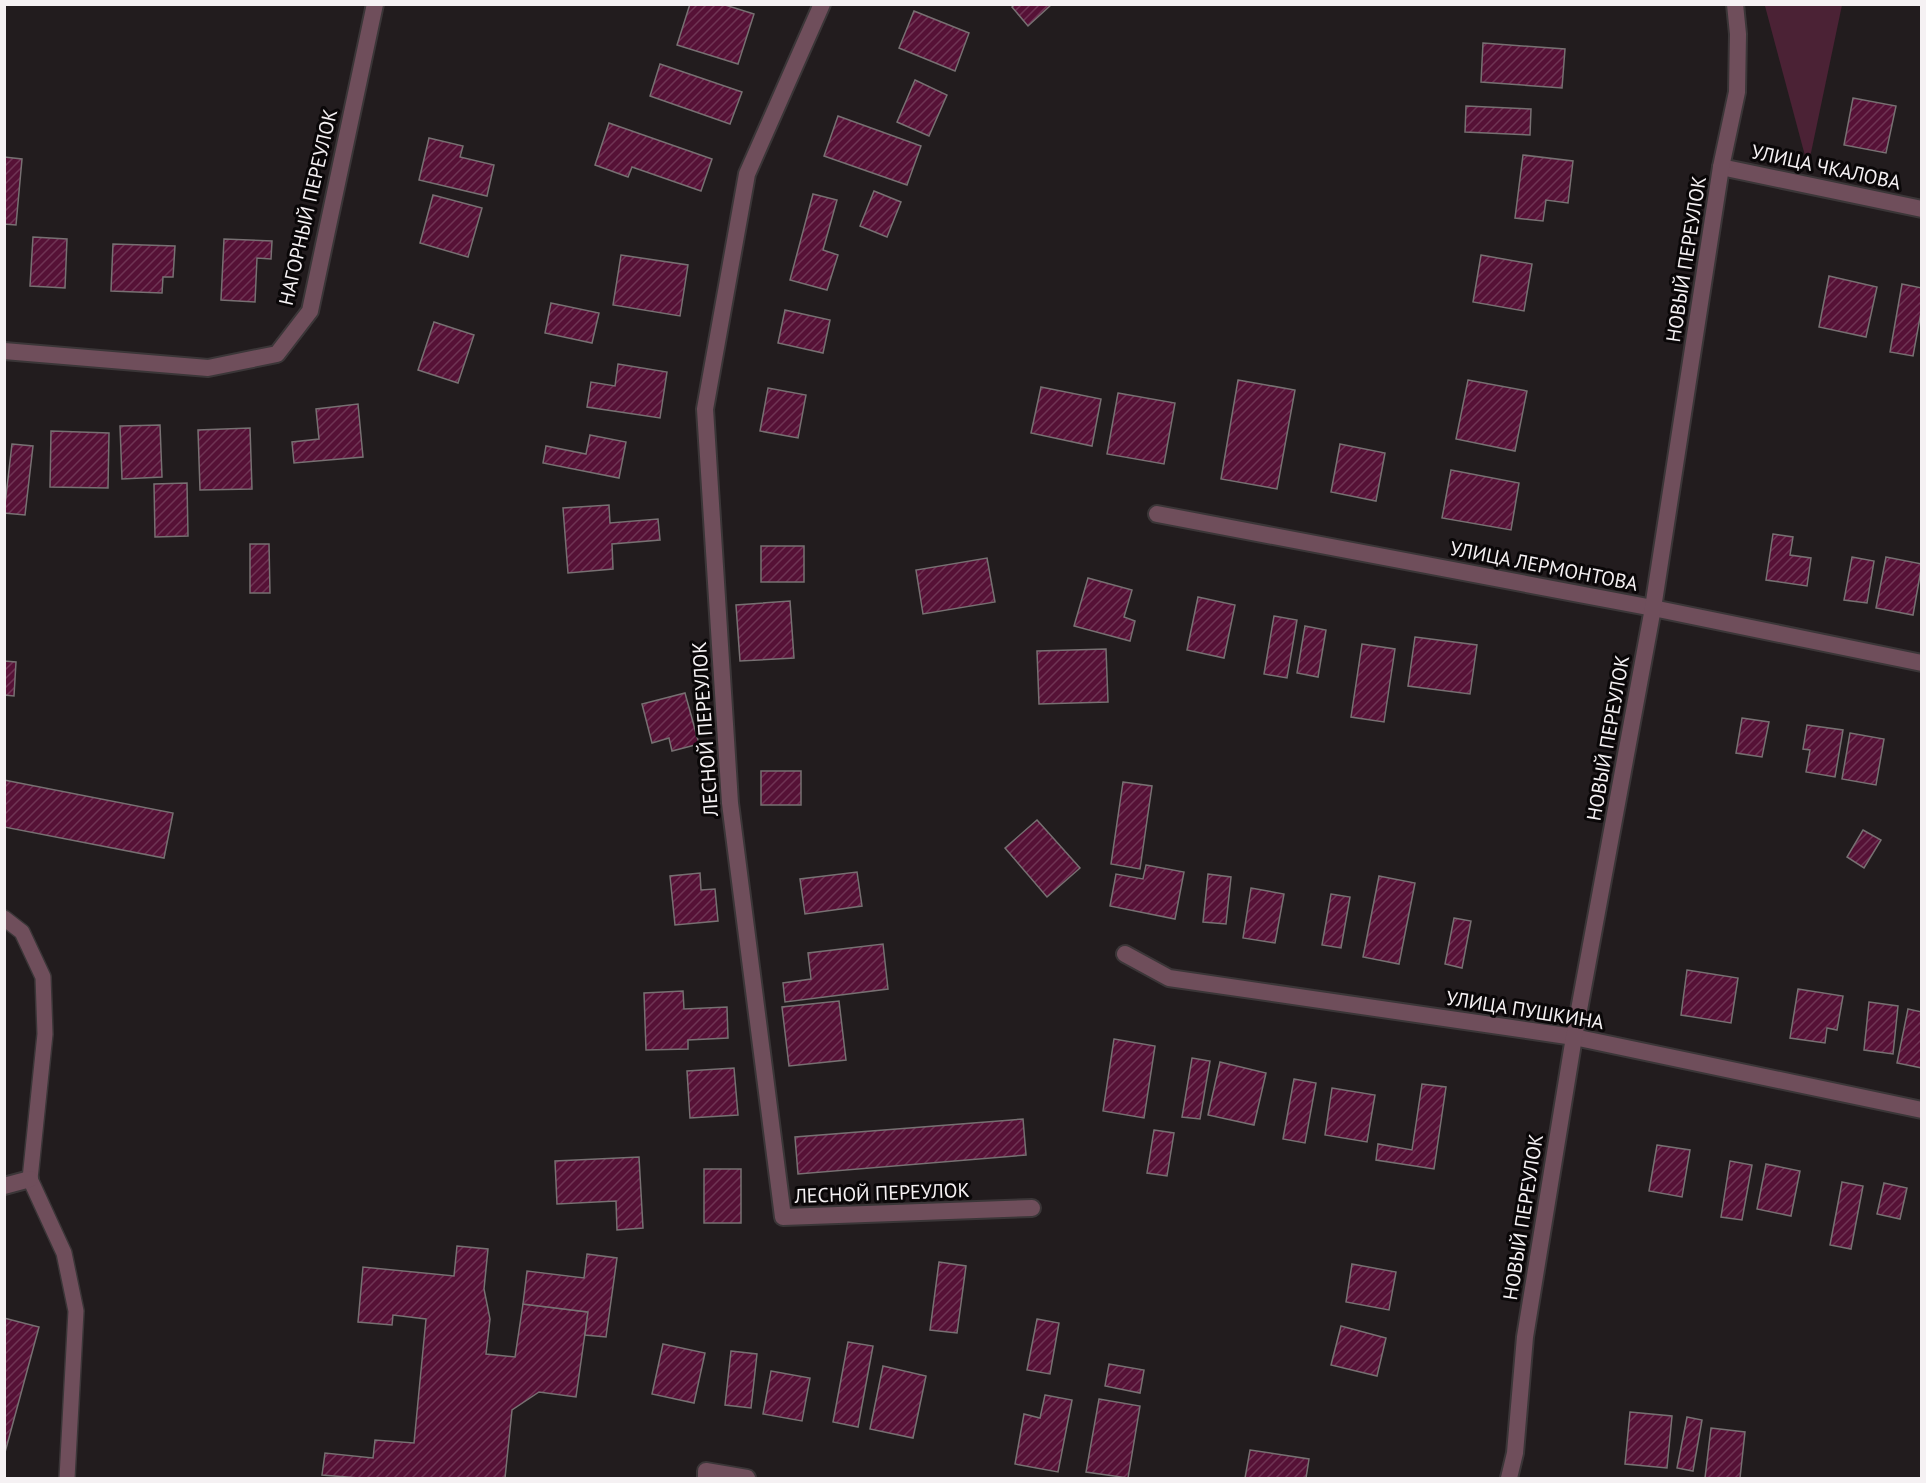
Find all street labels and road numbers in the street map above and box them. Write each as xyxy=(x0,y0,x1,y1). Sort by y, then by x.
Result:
street label: НАГОРНЫЙ ПЕРЕУЛОК xyxy=(273,106,343,308)
street label: УЛИЦА ЧКАЛОВА xyxy=(1749,138,1903,196)
street label: НОВЫЙ ПЕРЕУЛОК xyxy=(1660,174,1712,344)
street label: УЛИЦА ЛЕРМОНТОВА xyxy=(1448,535,1640,597)
street label: ЛЕСНОЙ ПЕРЕУЛОК xyxy=(686,641,724,818)
street label: НОВЫЙ ПЕРЕУЛОК xyxy=(1581,653,1635,823)
street label: УЛИЦА ПУШКИНА xyxy=(1444,985,1606,1035)
street label: НОВЫЙ ПЕРЕУЛОК xyxy=(1497,1132,1549,1302)
street label: ЛЕСНОЙ ПЕРЕУЛОК xyxy=(793,1177,970,1209)

